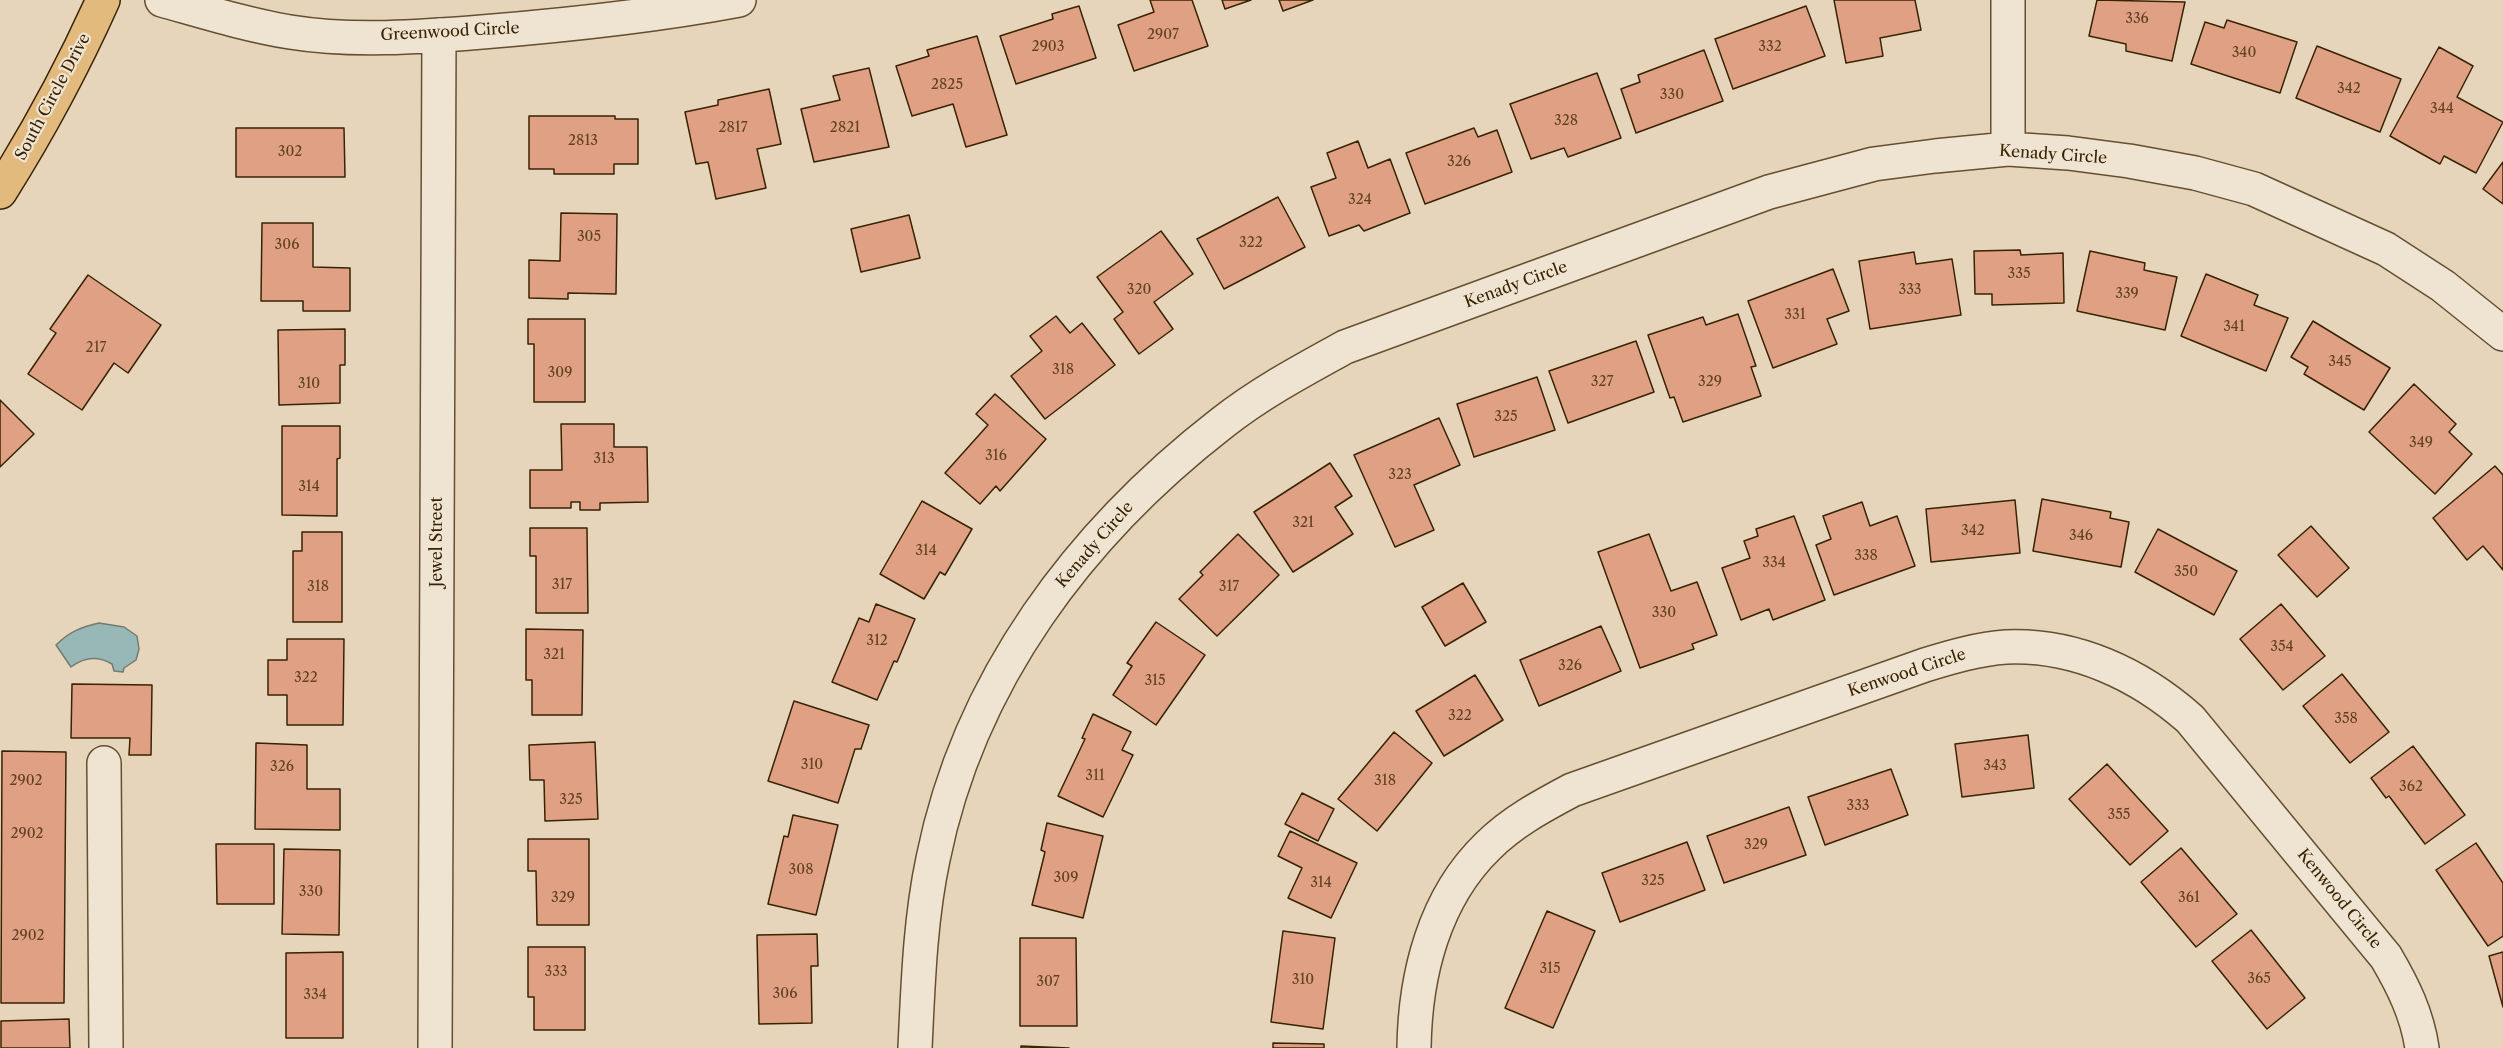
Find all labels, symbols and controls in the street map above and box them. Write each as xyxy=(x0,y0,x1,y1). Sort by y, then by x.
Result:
house number: 336 xyxy=(2125,11,2149,27)
street label: Greenwood Circle xyxy=(380,19,520,45)
house number: 2907 xyxy=(1147,27,1179,43)
street label: South Circle Drive xyxy=(11,30,95,164)
house number: 2903 xyxy=(1032,39,1064,55)
house number: 332 xyxy=(1758,39,1782,55)
house number: 340 xyxy=(2232,45,2256,61)
house number: 2825 xyxy=(931,77,963,93)
house number: 342 xyxy=(2337,81,2361,97)
house number: 330 xyxy=(1660,87,1684,103)
house number: 344 xyxy=(2430,101,2454,117)
house number: 328 xyxy=(1554,113,1578,129)
house number: 2817 xyxy=(718,120,748,136)
house number: 2821 xyxy=(830,120,860,136)
house number: 2813 xyxy=(568,133,598,149)
street label: Kenady Circle xyxy=(1998,142,2108,168)
house number: 302 xyxy=(278,144,302,160)
house number: 326 xyxy=(1447,154,1471,170)
house number: 324 xyxy=(1348,192,1372,208)
house number: 305 xyxy=(577,229,601,245)
house number: 322 xyxy=(1239,235,1263,251)
house number: 306 xyxy=(275,237,299,253)
street label: Kenady Circle xyxy=(1462,257,1570,313)
house number: 335 xyxy=(2007,266,2031,282)
house number: 320 xyxy=(1127,282,1151,298)
house number: 333 xyxy=(1898,282,1922,298)
house number: 339 xyxy=(2115,286,2139,302)
house number: 331 xyxy=(1784,307,1806,323)
house number: 341 xyxy=(2223,319,2245,335)
house number: 217 xyxy=(86,340,106,356)
house number: 345 xyxy=(2328,354,2352,370)
house number: 318 xyxy=(1052,362,1074,378)
house number: 309 xyxy=(548,365,572,381)
house number: 327 xyxy=(1591,374,1613,390)
house number: 329 xyxy=(1698,374,1722,390)
house number: 310 xyxy=(298,376,320,392)
house number: 325 xyxy=(1494,409,1518,425)
house number: 349 xyxy=(2409,435,2433,451)
house number: 316 xyxy=(985,448,1007,464)
house number: 313 xyxy=(593,451,615,467)
house number: 323 xyxy=(1388,467,1412,483)
house number: 314 xyxy=(298,479,320,495)
street label: Jewel Street xyxy=(427,497,447,587)
street label: Kenady Circle xyxy=(1052,498,1138,592)
house number: 321 xyxy=(1292,515,1314,531)
house number: 342 xyxy=(1961,523,1985,539)
house number: 346 xyxy=(2069,528,2093,544)
house number: 314 xyxy=(915,543,937,559)
house number: 338 xyxy=(1854,548,1878,564)
house number: 334 xyxy=(1762,555,1786,571)
house number: 350 xyxy=(2174,564,2198,580)
house number: 317 xyxy=(552,577,572,593)
house number: 318 xyxy=(307,579,329,595)
house number: 317 xyxy=(1219,579,1239,595)
house number: 330 xyxy=(1652,605,1676,621)
house number: 312 xyxy=(866,633,888,649)
house number: 354 xyxy=(2270,639,2294,655)
street label: Kenwood Circle xyxy=(1846,645,1968,701)
house number: 321 xyxy=(543,647,565,663)
house number: 326 xyxy=(1558,658,1582,674)
house number: 322 xyxy=(294,670,318,686)
house number: 315 xyxy=(1144,673,1166,689)
house number: 322 xyxy=(1448,708,1472,724)
house number: 358 xyxy=(2334,711,2358,727)
house number: 310 xyxy=(801,757,823,773)
house number: 343 xyxy=(1983,758,2007,774)
house number: 326 xyxy=(270,759,294,775)
house number: 311 xyxy=(1085,768,1105,784)
house number: 2902 xyxy=(9,773,43,789)
house number: 318 xyxy=(1374,773,1396,789)
house number: 362 xyxy=(2399,779,2423,795)
house number: 325 xyxy=(559,792,583,808)
house number: 333 xyxy=(1846,798,1870,814)
house number: 355 xyxy=(2108,807,2130,823)
house number: 2902 xyxy=(10,826,44,842)
house number: 329 xyxy=(1744,837,1768,853)
street label: Kenwood Circle xyxy=(2293,845,2385,953)
house number: 308 xyxy=(789,862,813,878)
house number: 309 xyxy=(1054,870,1078,886)
house number: 325 xyxy=(1641,873,1665,889)
house number: 314 xyxy=(1310,875,1332,891)
house number: 330 xyxy=(299,884,323,900)
house number: 329 xyxy=(551,890,575,906)
house number: 361 xyxy=(2178,890,2200,906)
house number: 2902 xyxy=(11,928,45,944)
house number: 315 xyxy=(1539,961,1561,977)
house number: 333 xyxy=(544,964,568,980)
house number: 365 xyxy=(2247,971,2271,987)
house number: 310 xyxy=(1292,972,1314,988)
house number: 307 xyxy=(1036,974,1060,990)
house number: 306 xyxy=(773,986,797,1002)
house number: 334 xyxy=(303,987,327,1003)

